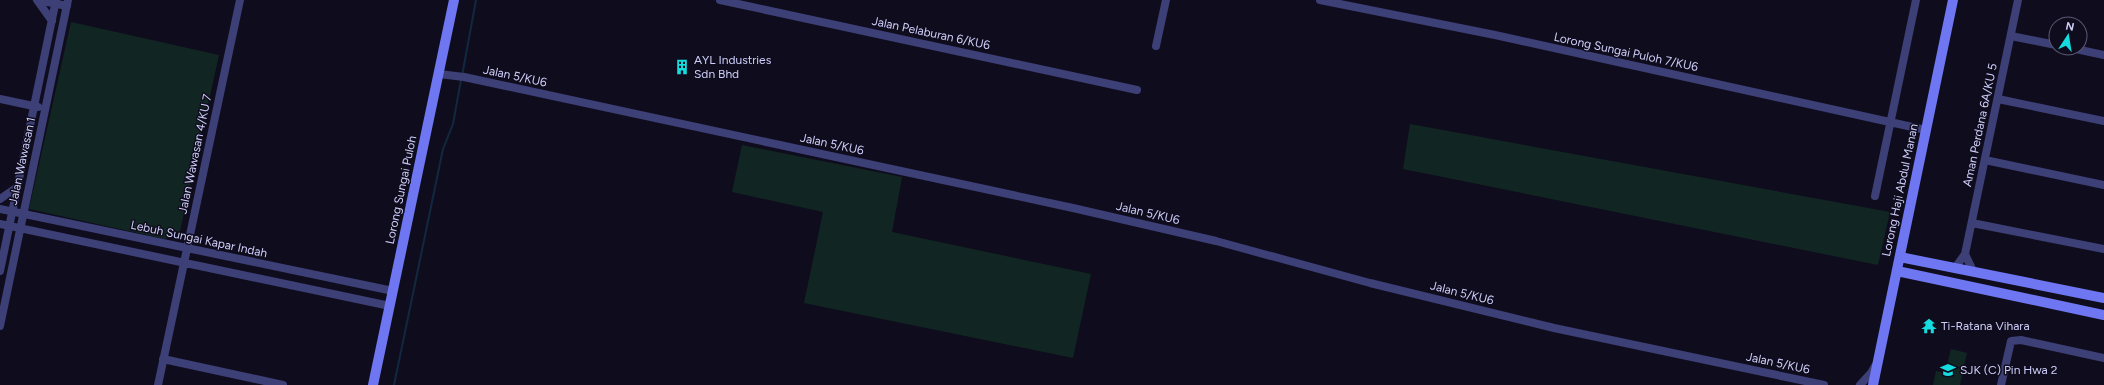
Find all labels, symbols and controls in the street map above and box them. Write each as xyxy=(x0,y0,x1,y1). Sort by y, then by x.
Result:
street label: Jalan Pelaburan 6/KU6 xyxy=(871,14,992,52)
north arrow xyxy=(2048,16,2088,56)
text: N xyxy=(2064,19,2075,34)
street label: Lorong Sungai Puloh 7/KU6 xyxy=(1553,30,1700,74)
place label: AYL Industries Sdn Bhd xyxy=(694,53,772,81)
building icon: AYL Industries Sdn Bhd xyxy=(673,58,691,76)
street label: Jalan 5/KU6 xyxy=(482,62,548,90)
street label: Aman Perdana 6A/KU 5 xyxy=(1960,62,2000,188)
street label: Jalan Wawasan 4/KU 7 xyxy=(175,92,215,215)
street label: Jalan Wawasan 1 xyxy=(6,116,38,206)
street label: Lorong Haji Abdul Manan xyxy=(1879,122,1921,258)
street label: Jalan 5/KU6 xyxy=(799,130,865,158)
street label: Lorong Sungai Puloh xyxy=(383,134,419,245)
street label: Jalan 5/KU6 xyxy=(1115,199,1181,227)
street label: Lebuh Sungai Kapar Indah xyxy=(129,218,269,260)
street label: Jalan 5/KU6 xyxy=(1429,278,1495,308)
temple icon: Ti-Ratana Vihara xyxy=(1920,317,1938,335)
place label: Ti-Ratana Vihara xyxy=(1941,319,2030,333)
street label: Jalan 5/KU6 xyxy=(1745,349,1811,377)
school or university icon: SJK (C) Pin Hwa 2 xyxy=(1939,361,1957,379)
place label: SJK (C) Pin Hwa 2 xyxy=(1960,363,2057,377)

